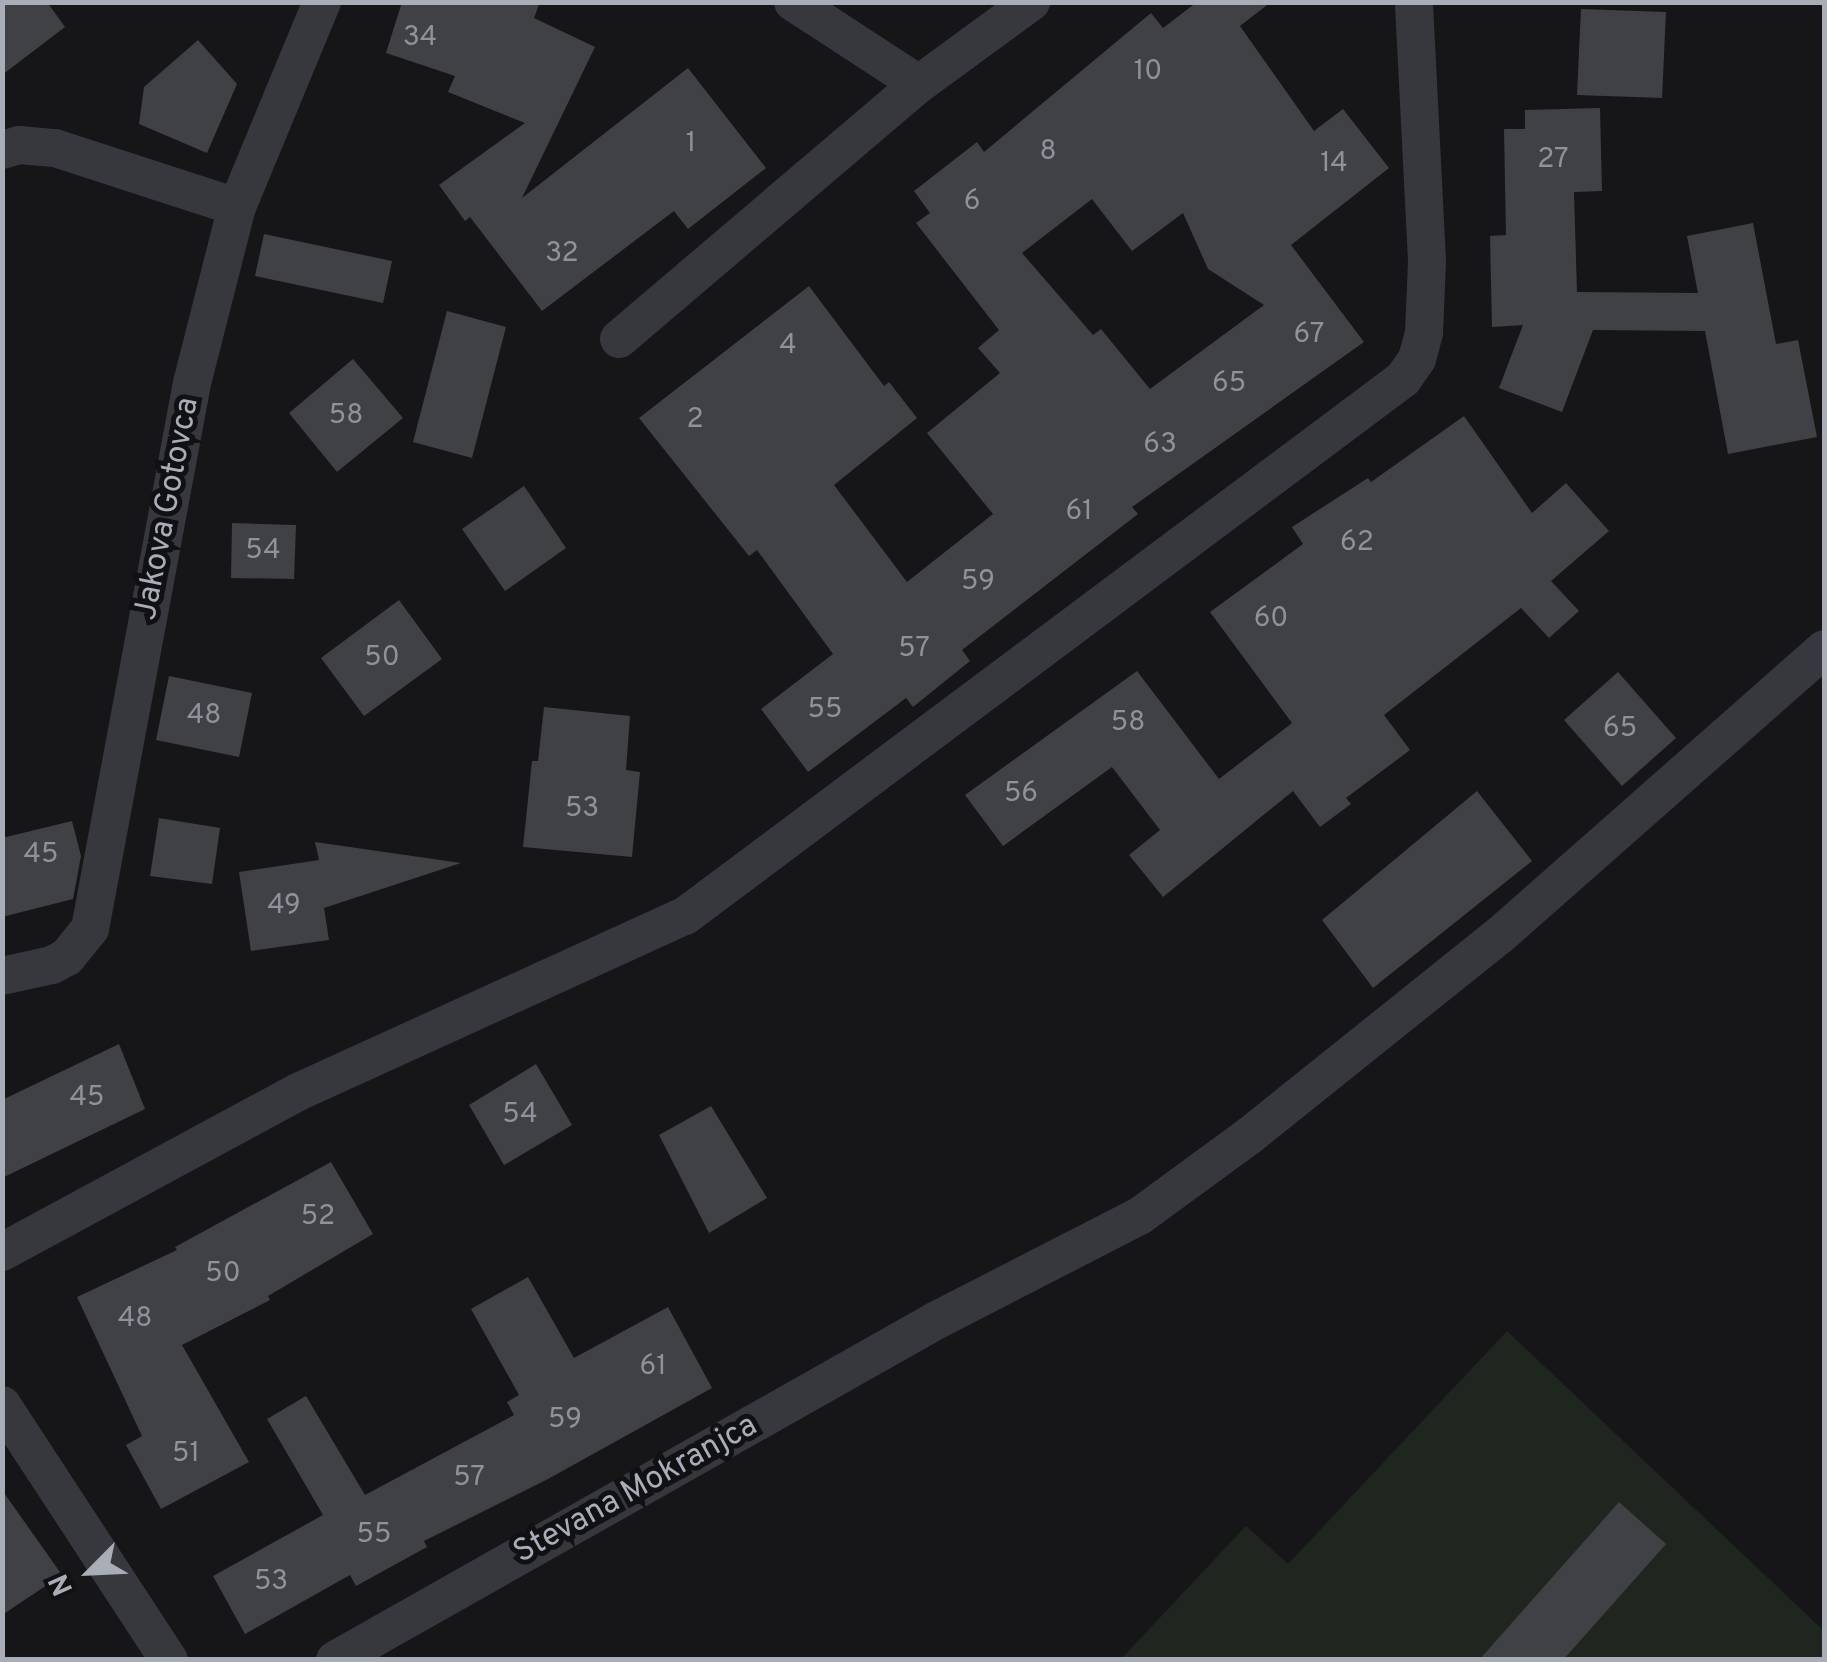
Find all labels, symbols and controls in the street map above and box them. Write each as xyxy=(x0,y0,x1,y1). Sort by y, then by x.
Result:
house number: 34 xyxy=(403,21,437,55)
house number: 10 xyxy=(1134,55,1162,89)
house number: 1 xyxy=(686,127,696,161)
house number: 8 xyxy=(1039,135,1057,169)
house number: 27 xyxy=(1537,143,1569,177)
house number: 14 xyxy=(1320,147,1348,181)
house number: 6 xyxy=(964,185,980,219)
house number: 32 xyxy=(545,237,579,271)
house number: 67 xyxy=(1294,318,1324,352)
house number: 4 xyxy=(779,329,797,363)
house number: 65 xyxy=(1212,367,1246,401)
street label: Jakova Gotovca xyxy=(128,394,208,624)
house number: 58 xyxy=(329,399,363,433)
house number: 2 xyxy=(686,403,704,437)
house number: 63 xyxy=(1143,428,1177,462)
house number: 61 xyxy=(1065,495,1093,529)
house number: 62 xyxy=(1340,526,1374,560)
house number: 54 xyxy=(245,534,281,568)
house number: 59 xyxy=(961,565,995,599)
house number: 60 xyxy=(1254,602,1288,636)
house number: 57 xyxy=(898,632,930,666)
house number: 50 xyxy=(364,641,400,675)
house number: 55 xyxy=(808,693,842,727)
house number: 48 xyxy=(187,699,221,733)
house number: 58 xyxy=(1111,706,1145,740)
house number: 65 xyxy=(1603,712,1637,746)
house number: 56 xyxy=(1004,777,1038,811)
house number: 53 xyxy=(565,792,599,826)
house number: 45 xyxy=(24,838,58,872)
house number: 49 xyxy=(267,889,301,923)
house number: 45 xyxy=(70,1081,104,1115)
house number: 54 xyxy=(502,1098,538,1132)
house number: 52 xyxy=(301,1200,335,1234)
house number: 50 xyxy=(205,1257,241,1291)
house number: 48 xyxy=(118,1302,152,1336)
house number: 61 xyxy=(639,1350,667,1384)
house number: 59 xyxy=(548,1403,582,1437)
street label: Stevana Mokranjca xyxy=(508,1407,764,1573)
house number: 51 xyxy=(172,1437,200,1471)
house number: 57 xyxy=(453,1461,485,1495)
house number: 55 xyxy=(357,1518,391,1552)
north arrow xyxy=(40,1522,140,1622)
house number: 53 xyxy=(254,1565,288,1599)
text: N xyxy=(42,1568,83,1601)

